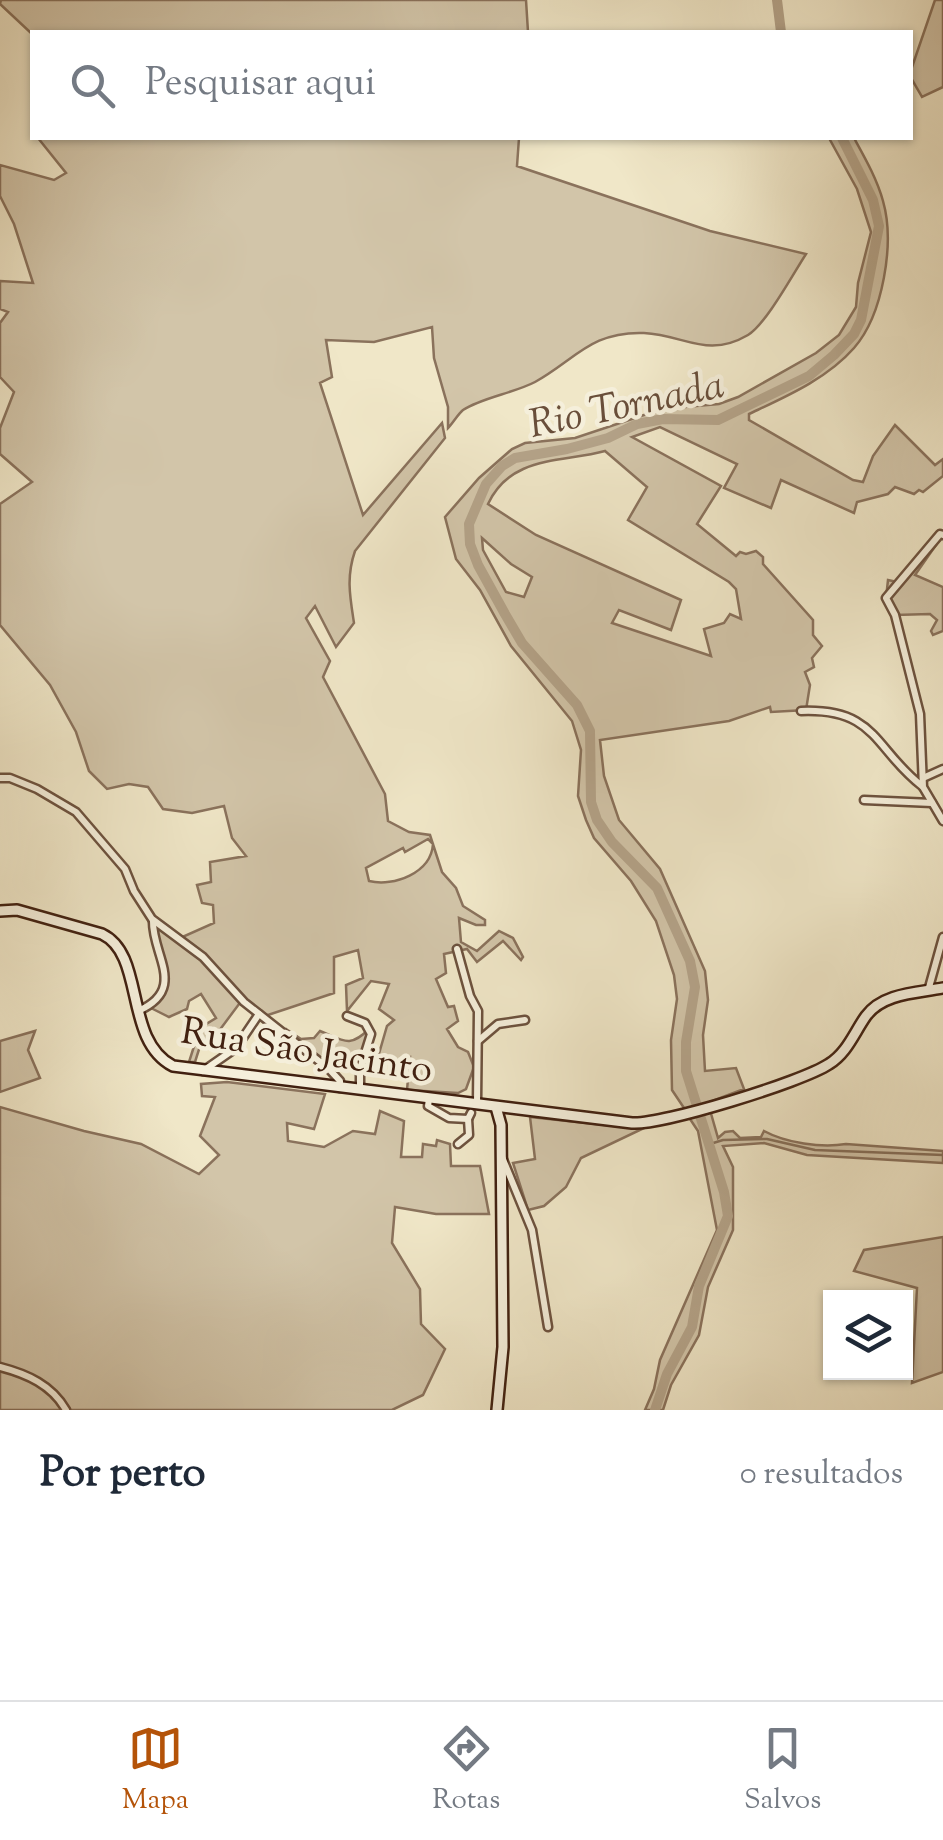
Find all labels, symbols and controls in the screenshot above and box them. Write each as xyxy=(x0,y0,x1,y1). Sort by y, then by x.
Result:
search box xyxy=(30,30,913,140)
icon: search xyxy=(65,58,120,113)
text: Pesquisar aqui xyxy=(145,58,376,112)
water label: Rio Tornada xyxy=(524,359,730,456)
street label: Rua São Jacinto xyxy=(177,1006,436,1099)
map controls xyxy=(823,1290,913,1380)
button: layers xyxy=(823,1290,913,1380)
text: Por perto xyxy=(40,1445,206,1505)
text: 0 resultados xyxy=(740,1452,903,1498)
tab: Mapa xyxy=(122,1721,189,1821)
tab: Rotas xyxy=(432,1721,500,1821)
tab: Salvos xyxy=(744,1721,821,1821)

